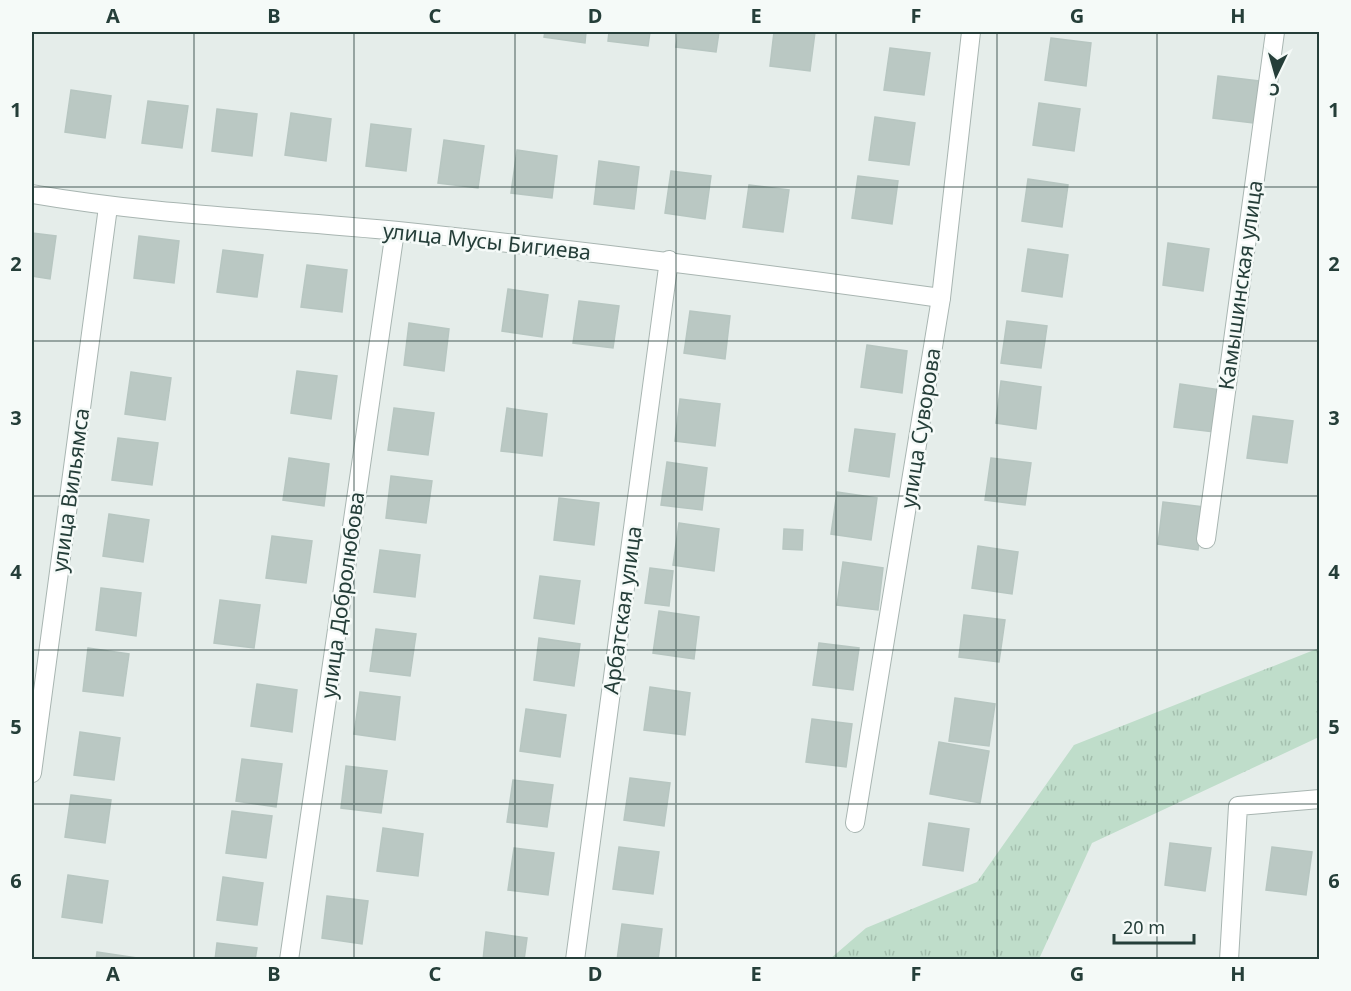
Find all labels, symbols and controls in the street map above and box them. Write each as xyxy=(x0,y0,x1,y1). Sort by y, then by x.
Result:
text: A xyxy=(106,2,120,29)
text: B xyxy=(267,2,281,29)
text: C xyxy=(429,2,442,29)
text: D xyxy=(588,2,602,29)
text: E xyxy=(750,2,762,29)
text: F xyxy=(911,2,921,29)
text: G xyxy=(1070,2,1084,29)
text: H xyxy=(1230,2,1246,29)
north arrow xyxy=(1246,45,1306,105)
text: С xyxy=(1269,79,1281,101)
text: 1 xyxy=(10,96,22,123)
text: 1 xyxy=(1328,96,1340,123)
street label: Камышинская улица xyxy=(1211,178,1269,392)
street label: улица Мусы Бигиева xyxy=(382,216,592,266)
text: 2 xyxy=(10,250,22,277)
text: 2 xyxy=(1328,250,1340,277)
street label: улица Суворова xyxy=(893,346,947,510)
text: 3 xyxy=(10,404,22,431)
text: 3 xyxy=(1328,404,1340,431)
street label: улица Вильямса xyxy=(45,406,95,574)
street label: улица Добролюбова xyxy=(314,490,370,700)
street label: Арбатская улица xyxy=(596,524,648,696)
text: 4 xyxy=(10,558,22,585)
text: 4 xyxy=(1328,558,1340,585)
text: 5 xyxy=(10,713,22,740)
text: 5 xyxy=(1328,713,1340,740)
text: 6 xyxy=(10,867,22,894)
text: 6 xyxy=(1328,867,1340,894)
scale bar xyxy=(1114,907,1194,945)
text: 20 m xyxy=(1123,915,1165,939)
text: A xyxy=(106,960,120,987)
text: B xyxy=(267,960,281,987)
text: C xyxy=(429,960,442,987)
text: D xyxy=(588,960,602,987)
text: E xyxy=(750,960,762,987)
text: F xyxy=(911,960,921,987)
text: G xyxy=(1070,960,1084,987)
text: H xyxy=(1230,960,1246,987)

